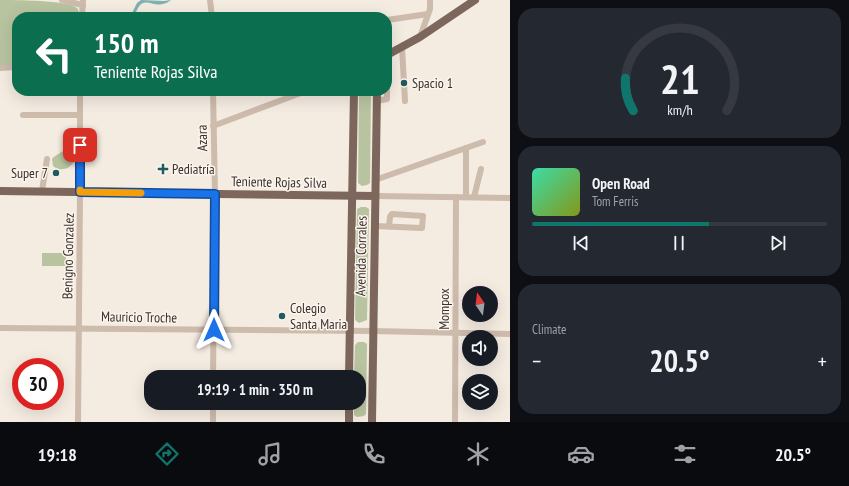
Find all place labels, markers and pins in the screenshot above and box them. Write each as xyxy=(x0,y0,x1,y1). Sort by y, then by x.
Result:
place label: Spacio 1 xyxy=(412,74,453,92)
marker: Spacio 1 xyxy=(399,78,409,88)
pin xyxy=(63,128,97,162)
place label: Pediatría xyxy=(172,160,215,178)
marker: Pediatría xyxy=(157,163,169,175)
place label: Super 7 xyxy=(11,164,48,182)
marker: Super 7 xyxy=(51,168,61,178)
place label: Colegio Santa Maria xyxy=(290,299,347,333)
marker: Colegio Santa Maria xyxy=(277,311,287,321)

